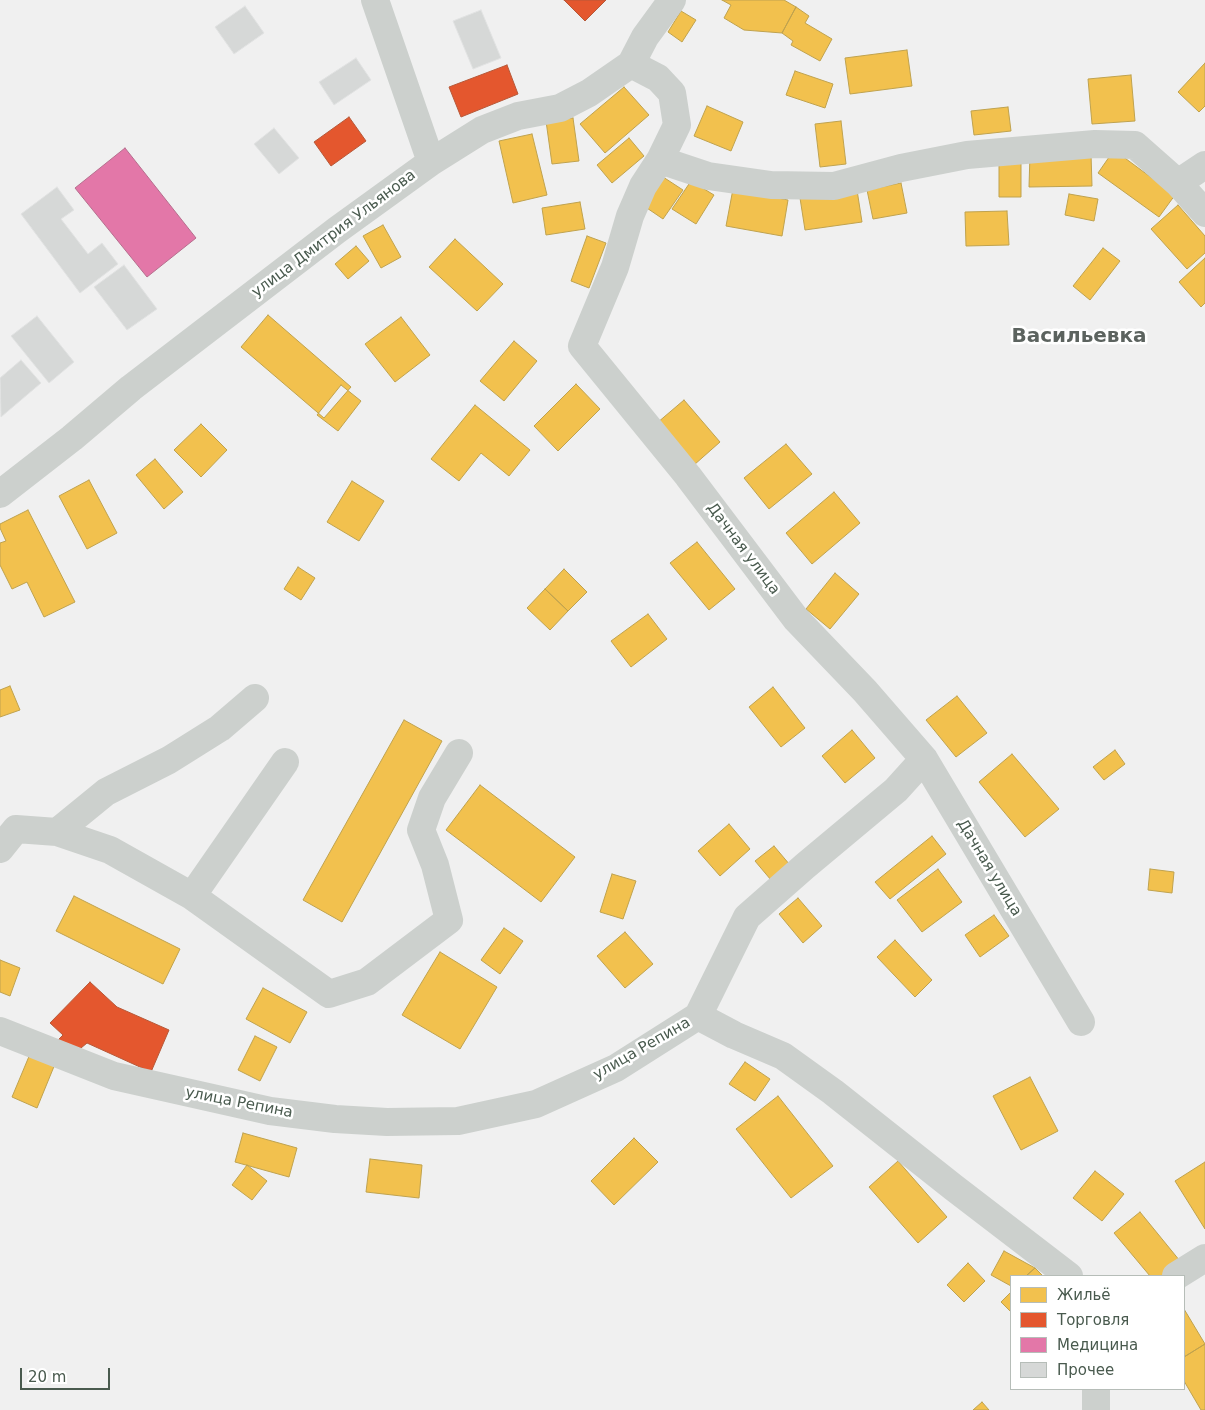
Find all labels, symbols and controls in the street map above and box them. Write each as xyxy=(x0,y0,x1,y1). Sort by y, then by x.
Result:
street label: улица Дмитрия Ульянова xyxy=(248,166,420,302)
district label: Васильевка xyxy=(1011,325,1147,349)
street label: Дачная улица xyxy=(703,500,783,598)
street label: Дачная улица xyxy=(953,816,1025,920)
street label: улица Репина xyxy=(590,1014,694,1084)
street label: улица Репина xyxy=(184,1084,294,1122)
legend xyxy=(1010,1275,1185,1390)
text: Жильё xyxy=(1057,1286,1111,1304)
text: Торговля xyxy=(1057,1311,1129,1329)
text: Медицина xyxy=(1057,1336,1138,1354)
scale bar xyxy=(22,1358,112,1390)
text: Прочее xyxy=(1057,1361,1114,1379)
text: 20 m xyxy=(28,1368,66,1386)

